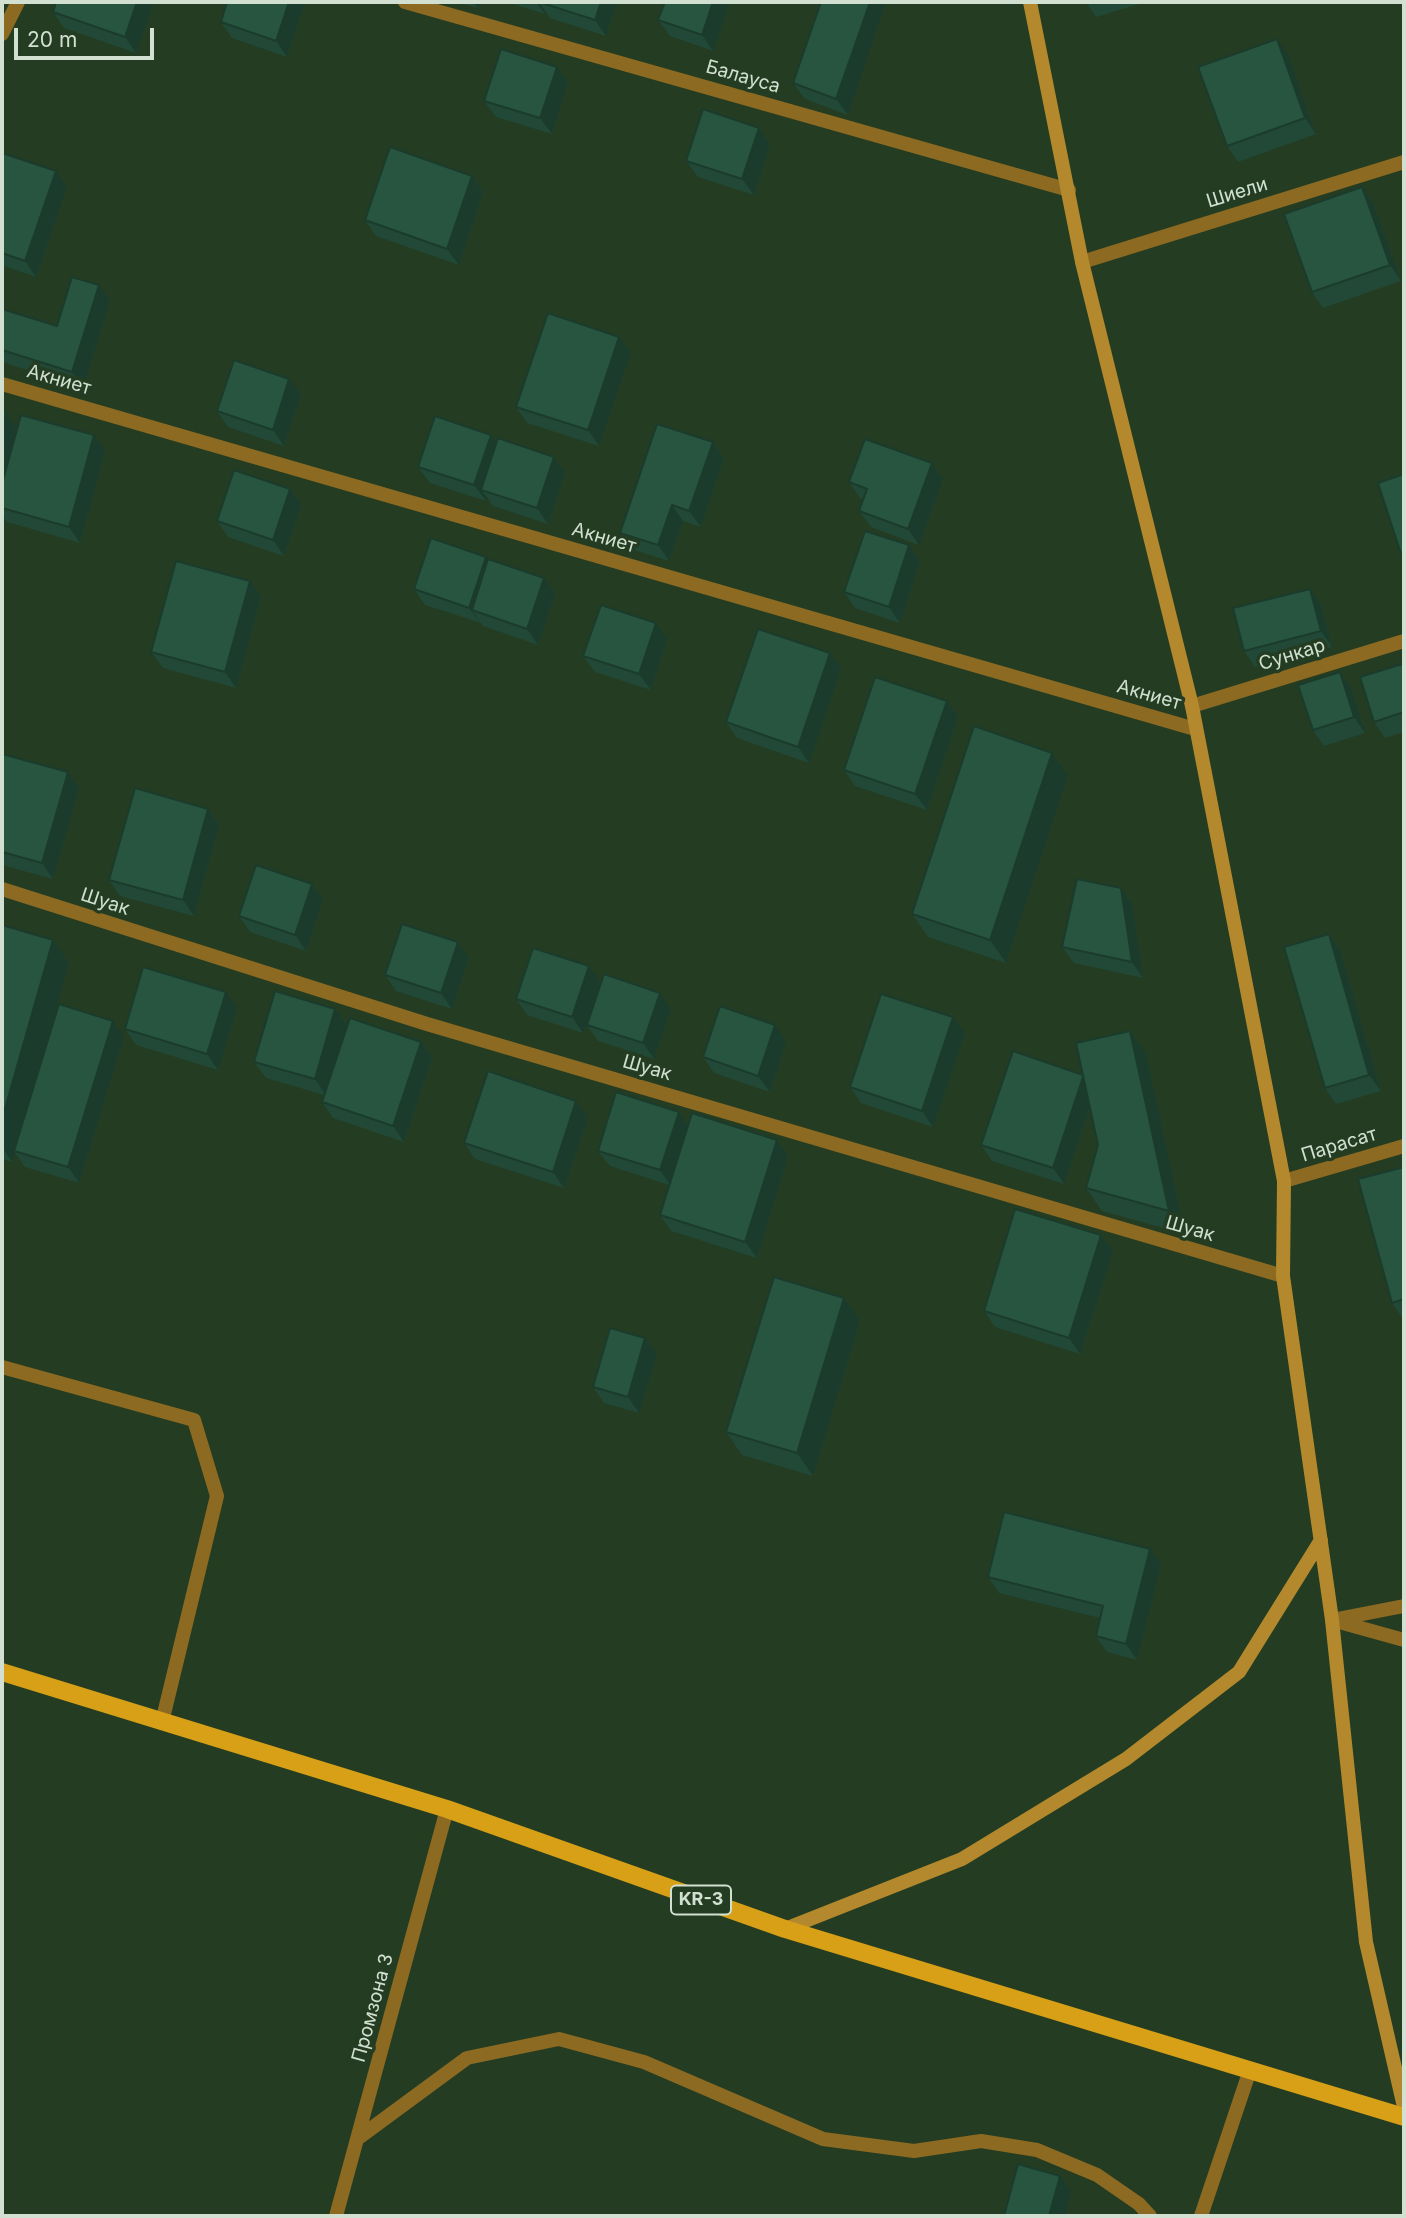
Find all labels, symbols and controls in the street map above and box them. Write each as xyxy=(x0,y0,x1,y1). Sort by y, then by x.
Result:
scale bar xyxy=(18,14,158,58)
text: 20 m xyxy=(27,27,77,52)
street label: Балауса xyxy=(703,56,783,98)
street label: Шиели xyxy=(1204,173,1270,213)
street label: Акниет xyxy=(24,360,94,400)
street label: Акниет xyxy=(569,518,639,558)
street label: Сункар xyxy=(1256,634,1328,676)
street label: Акниет xyxy=(1114,675,1184,715)
street label: Шуак xyxy=(78,883,132,921)
street label: Шуак xyxy=(620,1050,674,1086)
street label: Парасат xyxy=(1298,1123,1380,1167)
street label: Шуак xyxy=(1163,1211,1217,1247)
road number: KR-3 xyxy=(671,1886,731,1914)
street label: Промзона 3 xyxy=(348,1951,398,2065)

